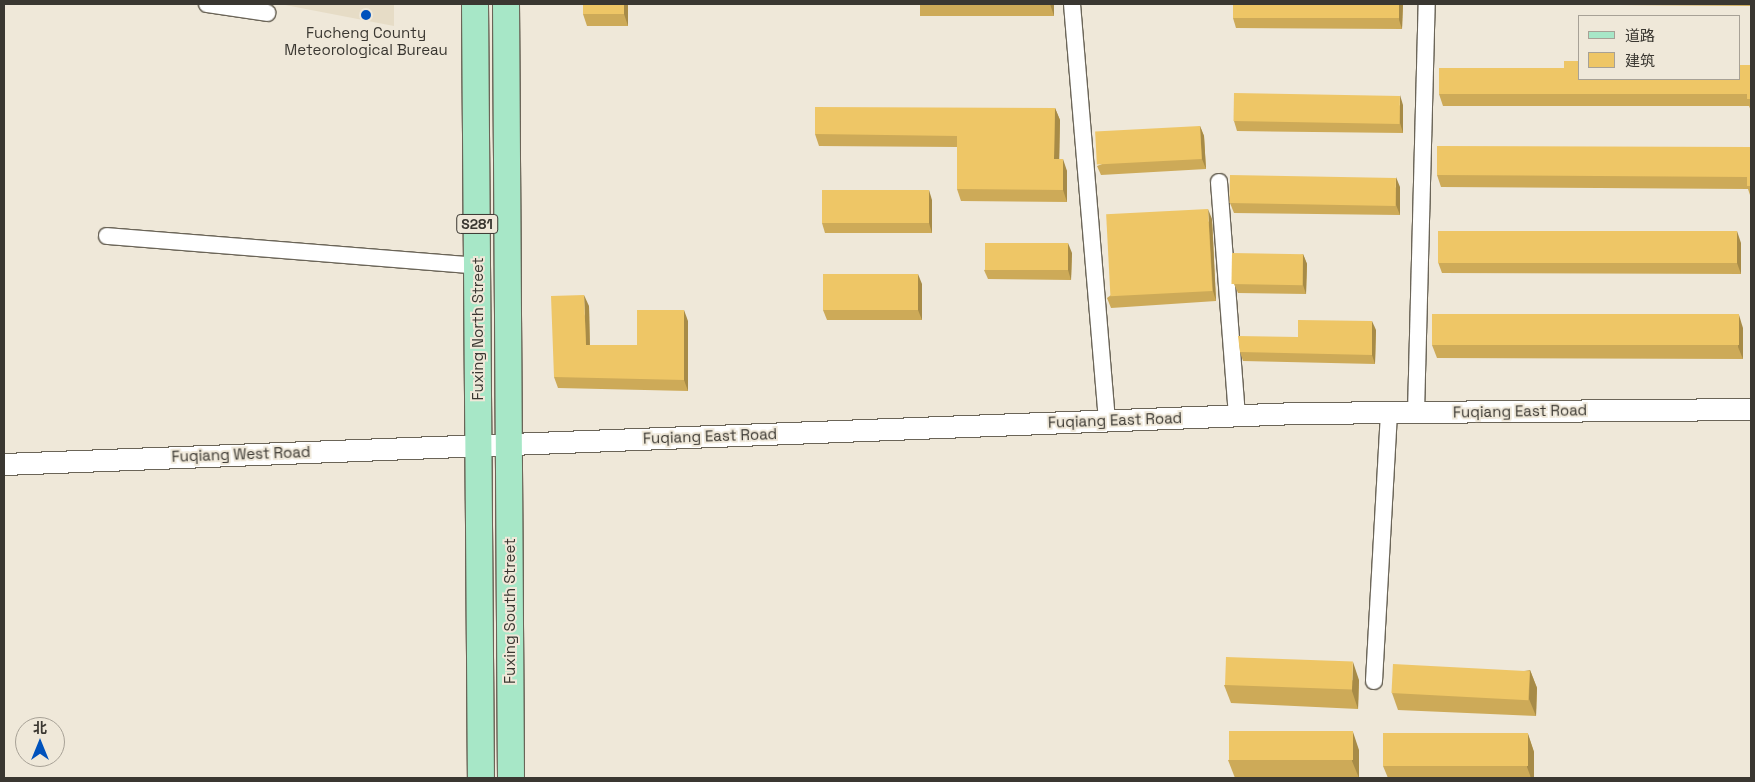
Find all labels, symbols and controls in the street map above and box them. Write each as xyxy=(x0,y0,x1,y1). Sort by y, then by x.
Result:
marker: Fucheng County Meteorological Bureau xyxy=(360,9,372,21)
legend xyxy=(1578,15,1740,80)
place label: Fucheng County Meteorological Bureau xyxy=(284,23,448,58)
text: 道路 xyxy=(1625,26,1655,45)
text: 建筑 xyxy=(1625,51,1655,70)
road number: S281 xyxy=(456,212,498,235)
street label: Fuxing North Street xyxy=(469,257,487,401)
street label: Fuqiang East Road xyxy=(1453,401,1587,421)
street label: Fuqiang East Road xyxy=(1048,409,1182,431)
street label: Fuqiang East Road xyxy=(643,425,777,447)
street label: Fuqiang West Road xyxy=(171,443,311,465)
street label: Fuxing South Street xyxy=(501,538,519,684)
north arrow xyxy=(15,717,65,767)
text: 北 xyxy=(33,719,47,737)

